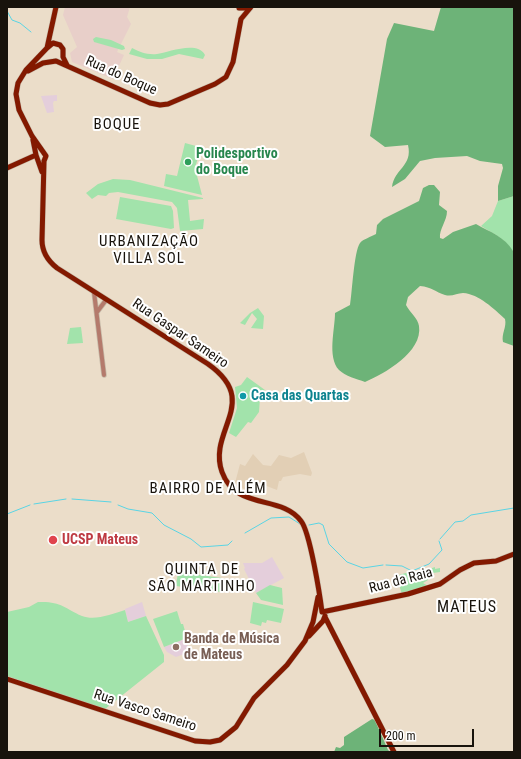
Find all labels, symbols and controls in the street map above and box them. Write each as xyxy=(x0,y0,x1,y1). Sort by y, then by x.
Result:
street label: Rua do Boque xyxy=(83,53,159,99)
district label: BOQUE xyxy=(93,116,141,134)
place label: Polidesportivo do Boque xyxy=(196,146,278,178)
marker: Polidesportivo do Boque xyxy=(183,157,193,167)
district label: URBANIZAÇÃO VILLA SOL xyxy=(99,233,199,268)
street label: Rua Gaspar Sameiro xyxy=(129,296,231,372)
place label: Casa das Quartas xyxy=(251,388,349,404)
marker: Casa das Quartas xyxy=(238,391,248,401)
district label: BAIRRO DE ALÉM xyxy=(149,480,267,498)
place label: UCSP Mateus xyxy=(62,532,138,548)
marker: UCSP Mateus xyxy=(47,534,59,546)
district label: QUINTA DE SÃO MARTINHO xyxy=(148,561,256,596)
street label: Rua da Raia xyxy=(367,564,435,598)
district label: MATEUS xyxy=(437,598,497,618)
place label: Banda de Música de Mateus xyxy=(184,631,279,664)
marker: Banda de Música de Mateus xyxy=(171,642,181,652)
street label: Rua Vasco Sameiro xyxy=(92,686,198,736)
scale bar xyxy=(381,721,476,747)
text: 200 m xyxy=(386,729,416,743)

